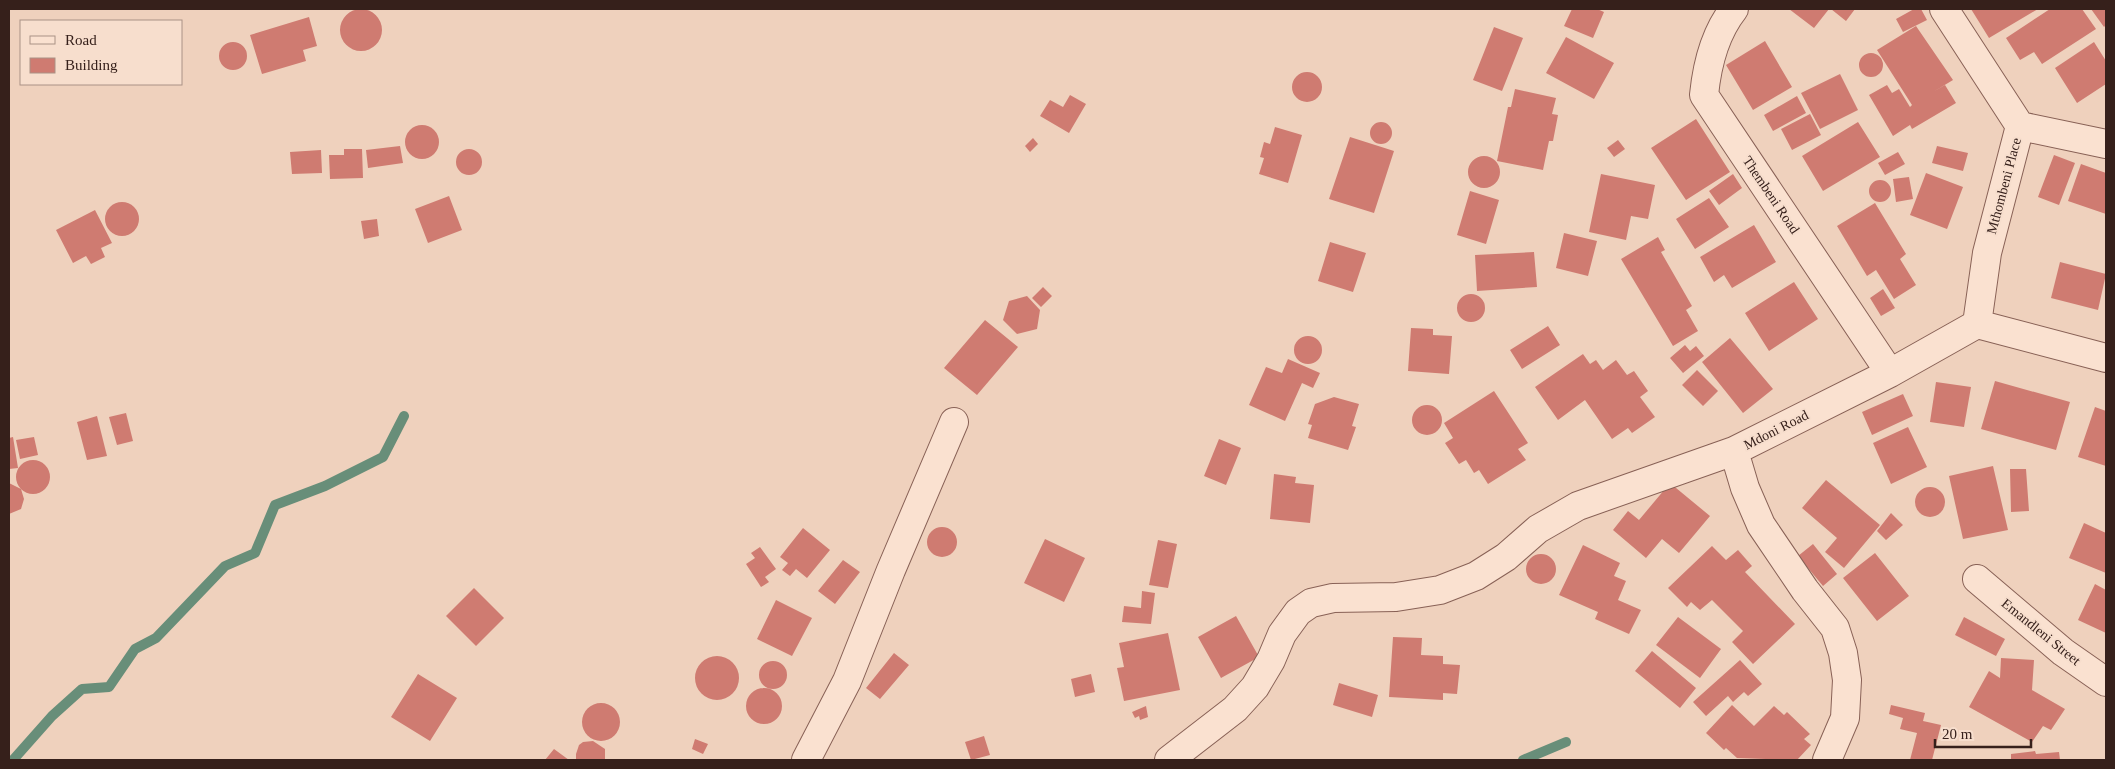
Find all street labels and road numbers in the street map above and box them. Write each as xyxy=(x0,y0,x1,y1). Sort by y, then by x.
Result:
street label: Mthombeni Place xyxy=(1984,136,2024,236)
street label: Thembeni Road xyxy=(1740,154,1802,236)
street label: Mdoni Road xyxy=(1741,407,1811,453)
street label: Emandleni Street xyxy=(1999,596,2083,668)

